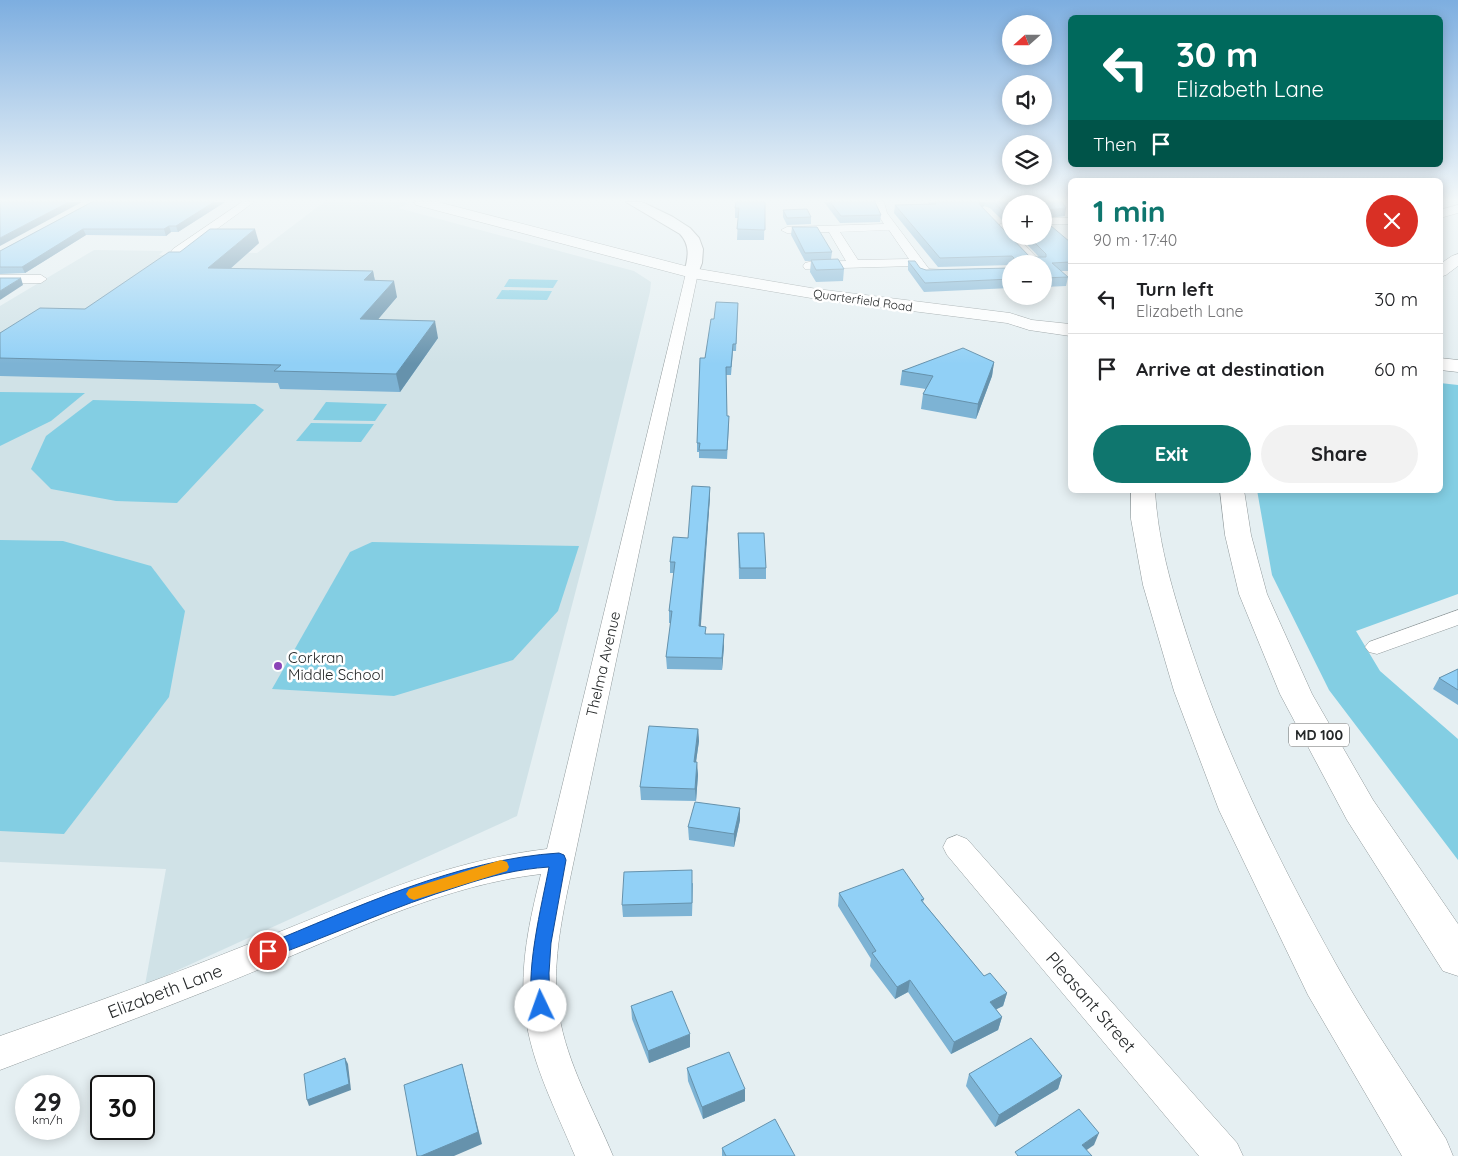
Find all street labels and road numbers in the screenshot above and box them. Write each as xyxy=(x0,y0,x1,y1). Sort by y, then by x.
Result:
street label: Quarterfield Road xyxy=(812,286,914,314)
street label: Thelma Avenue xyxy=(582,609,624,719)
road number: MD 100 xyxy=(1289,724,1349,746)
street label: Pleasant Street xyxy=(1041,947,1141,1057)
street label: Elizabeth Lane xyxy=(104,959,226,1023)

